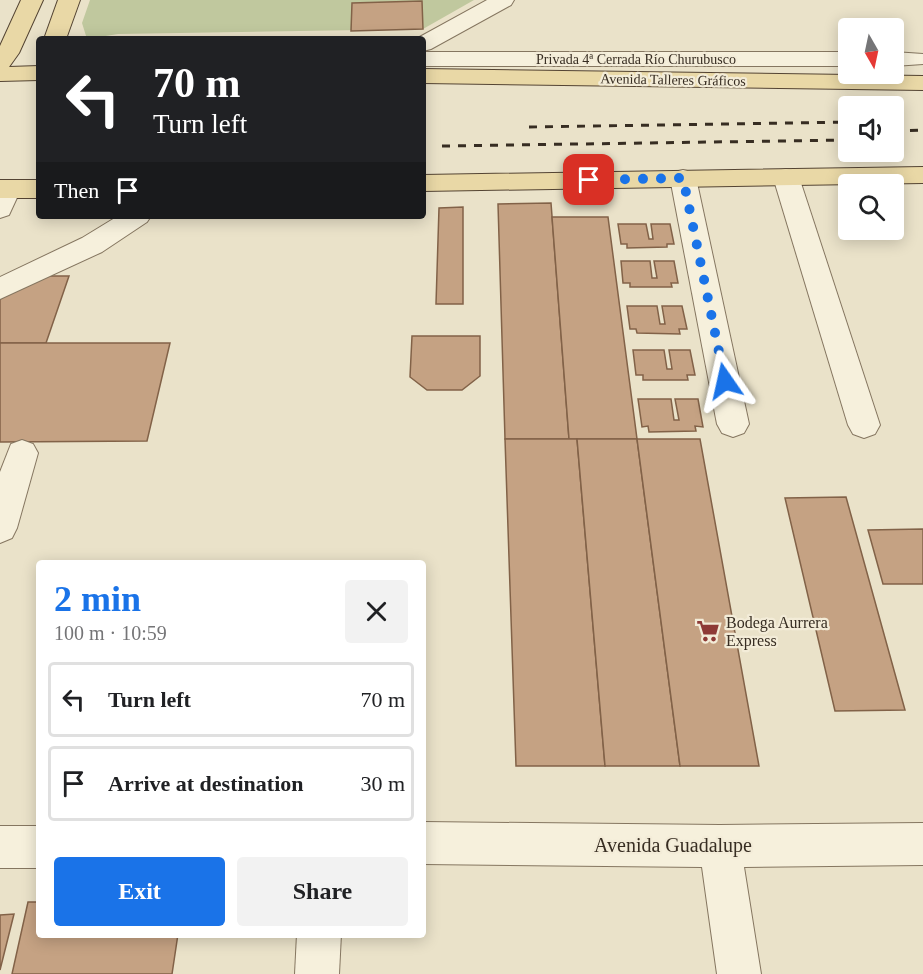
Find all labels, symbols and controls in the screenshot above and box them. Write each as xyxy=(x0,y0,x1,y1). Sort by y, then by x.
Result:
north arrow xyxy=(838,18,904,84)
map controls xyxy=(838,18,904,240)
street label: Privada 4ª Cerrada Río Churubusco xyxy=(536,52,736,67)
icon: left xyxy=(54,60,132,138)
text: 70 m xyxy=(153,60,241,106)
street label: Avenida Talleres Gráficos xyxy=(600,71,746,89)
button: sound xyxy=(838,96,904,162)
text: Turn left xyxy=(153,109,247,139)
pin xyxy=(563,154,614,205)
icon: arrive xyxy=(572,163,605,196)
icon: arrive xyxy=(111,174,144,207)
button: search xyxy=(838,174,904,240)
text: Then xyxy=(54,178,99,203)
position arrow xyxy=(693,349,757,413)
text: 2 min xyxy=(54,579,141,619)
button: close xyxy=(345,580,408,643)
place label: Bodega Aurrera Express xyxy=(726,614,828,650)
supermarket icon: Bodega Aurrera Express xyxy=(695,618,721,644)
text: 100 m · 10:59 xyxy=(54,622,167,644)
icon: left xyxy=(57,683,90,716)
text: Turn left xyxy=(108,687,191,712)
text: 70 m xyxy=(360,687,405,712)
icon: arrive xyxy=(57,767,90,800)
text: Arrive at destination xyxy=(108,771,304,796)
text: 30 m xyxy=(360,771,405,796)
street label: Avenida Guadalupe xyxy=(594,834,752,857)
button: Exit xyxy=(54,857,225,926)
button: Share xyxy=(237,857,408,926)

